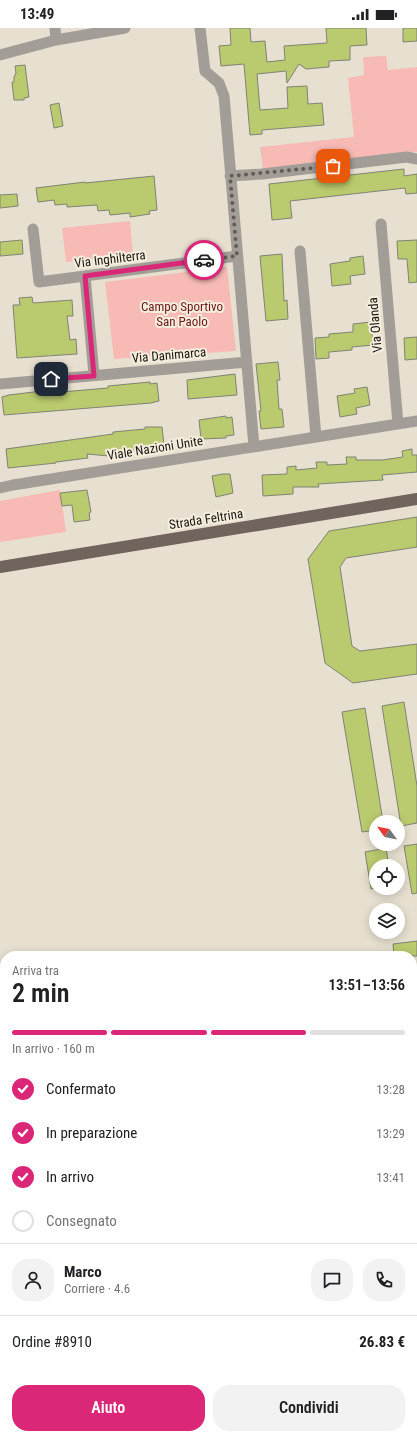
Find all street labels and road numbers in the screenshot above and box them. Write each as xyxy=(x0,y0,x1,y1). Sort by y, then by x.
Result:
street label: Via Inghilterra xyxy=(74,247,146,271)
street label: Via Olanda xyxy=(365,297,385,353)
street label: Via Danimarca xyxy=(131,344,207,366)
street label: Viale Nazioni Unite xyxy=(106,433,204,463)
street label: Strada Feltrina xyxy=(168,506,244,532)

